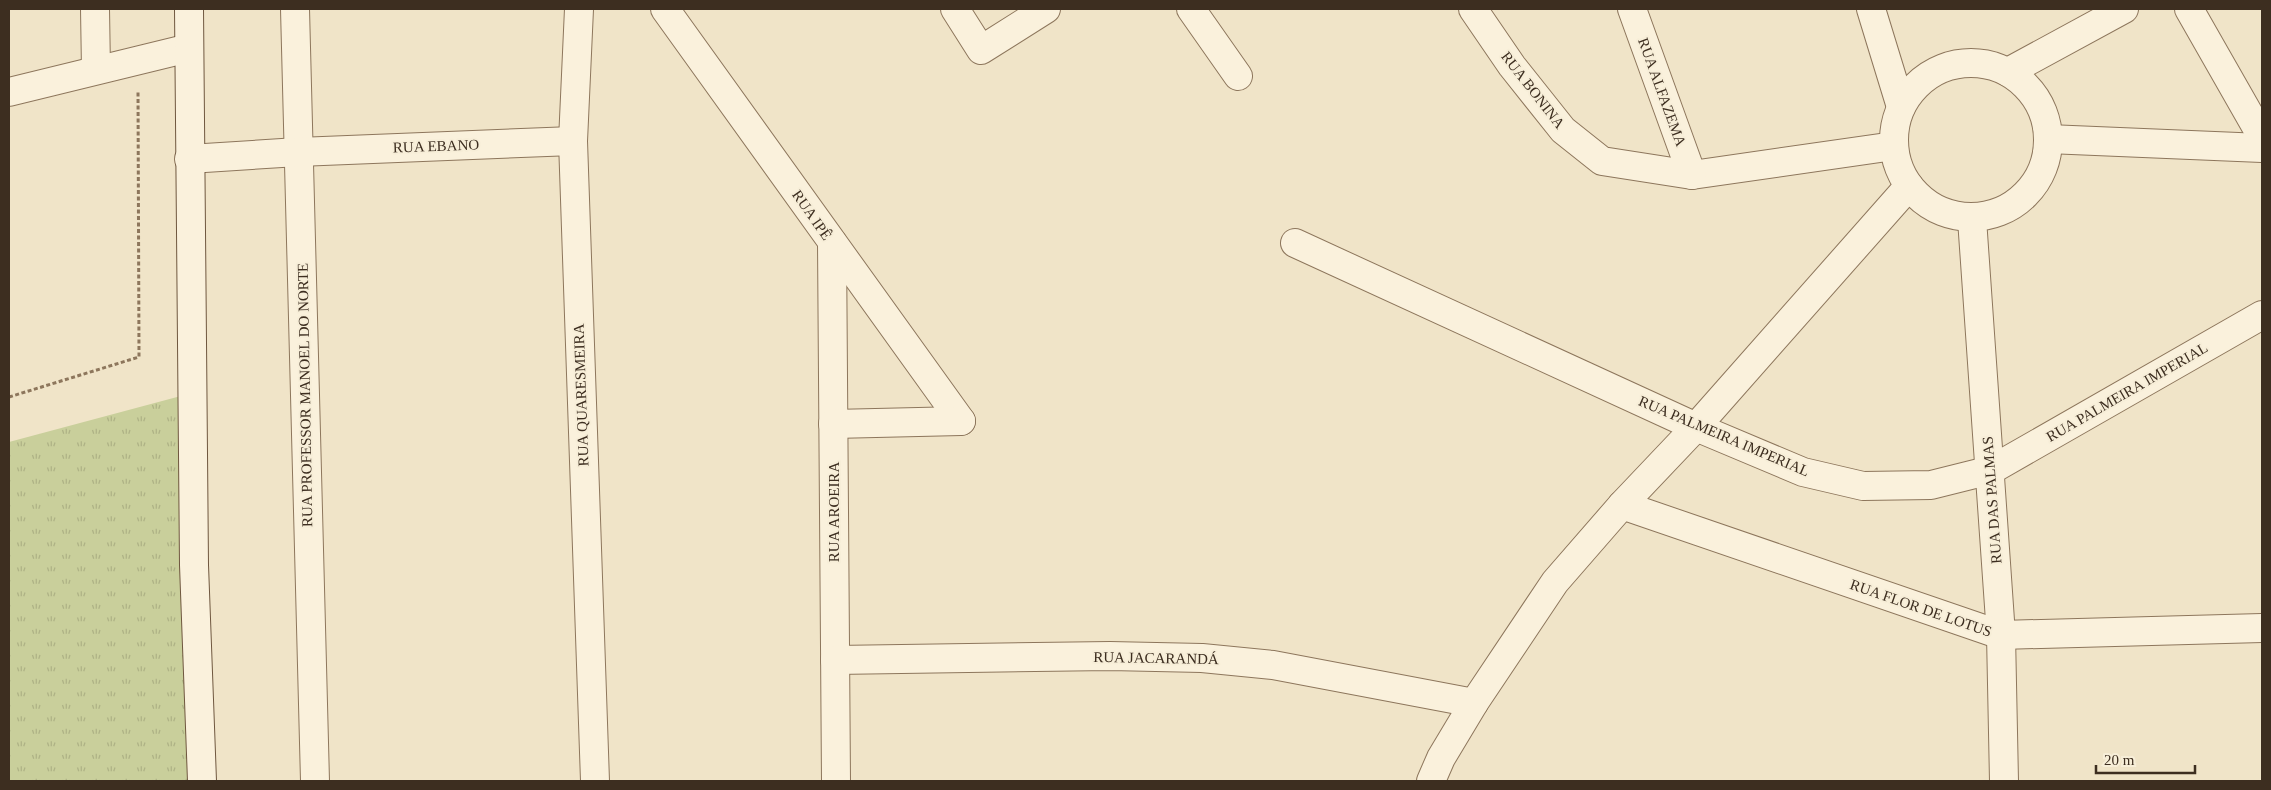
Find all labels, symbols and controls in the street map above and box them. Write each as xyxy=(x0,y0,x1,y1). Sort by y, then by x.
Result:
street label: RUA ALFAZEMA xyxy=(1635,36,1689,149)
street label: RUA BONINA xyxy=(1498,48,1568,132)
street label: RUA EBANO xyxy=(393,136,480,156)
street label: RUA IPÊ xyxy=(789,187,835,243)
street label: RUA PROFESSOR MANOEL DO NORTE xyxy=(295,263,315,527)
street label: RUA QUARESMEIRA xyxy=(571,323,591,467)
street label: RUA PALMEIRA IMPERIAL xyxy=(2043,339,2211,445)
street label: RUA PALMEIRA IMPERIAL xyxy=(1636,393,1812,479)
street label: RUA DAS PALMAS xyxy=(1980,436,2004,564)
street label: RUA AROEIRA xyxy=(826,462,842,562)
street label: RUA FLOR DE LOTUS xyxy=(1848,576,1994,640)
street label: RUA JACARANDÁ xyxy=(1093,649,1219,667)
scale bar xyxy=(2096,742,2195,774)
text: 20 m xyxy=(2104,752,2135,768)

